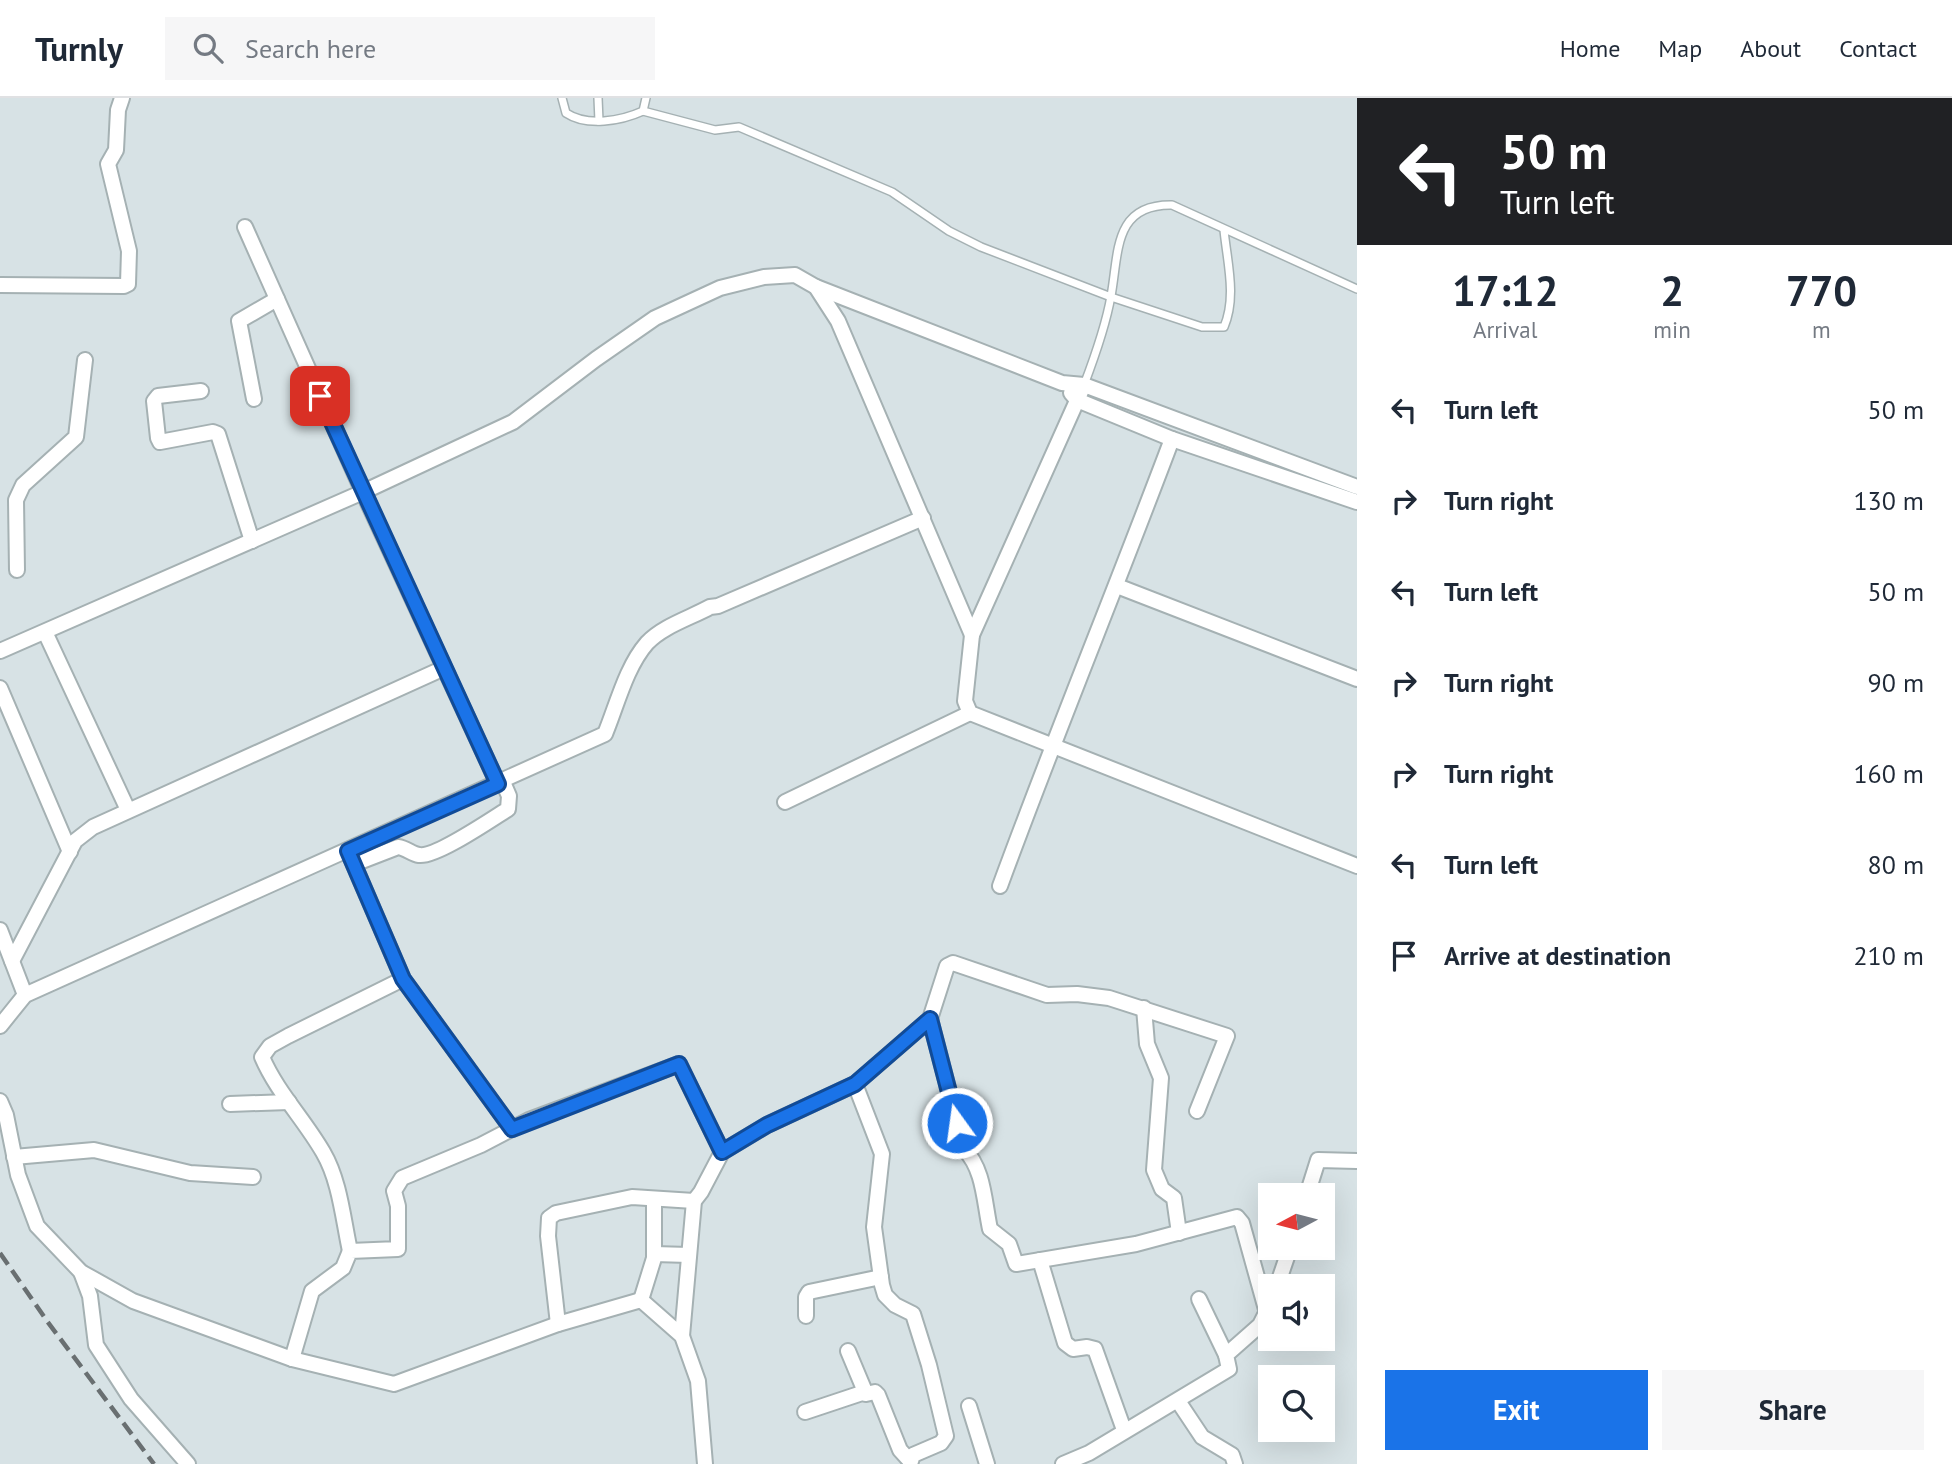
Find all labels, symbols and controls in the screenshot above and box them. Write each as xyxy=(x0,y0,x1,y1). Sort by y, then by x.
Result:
search box xyxy=(165,17,655,80)
text: Turnly xyxy=(35,27,123,70)
icon: search xyxy=(189,29,227,67)
text: Search here xyxy=(245,32,376,65)
text: Home xyxy=(1560,33,1620,64)
text: Map xyxy=(1658,33,1702,64)
text: About xyxy=(1740,33,1801,64)
text: Contact xyxy=(1839,33,1917,64)
text: 50 m xyxy=(1500,119,1607,183)
icon: left xyxy=(1385,126,1476,217)
text: Turn left xyxy=(1500,181,1615,223)
text: 17:12 xyxy=(1452,263,1558,318)
text: 2 xyxy=(1660,263,1684,318)
text: 770 xyxy=(1786,263,1857,318)
text: Arrival xyxy=(1473,315,1537,344)
text: min xyxy=(1653,315,1691,344)
text: m xyxy=(1812,315,1831,344)
pin xyxy=(290,366,350,426)
icon: arrive xyxy=(301,377,339,415)
icon: left xyxy=(1385,391,1423,429)
text: Turn left xyxy=(1444,393,1538,426)
text: 50 m xyxy=(1868,393,1924,426)
icon: right xyxy=(1385,482,1423,520)
text: Turn right xyxy=(1444,484,1553,517)
text: 130 m xyxy=(1853,484,1924,517)
icon: left xyxy=(1385,573,1423,611)
text: Turn left xyxy=(1444,575,1538,608)
text: 50 m xyxy=(1868,575,1924,608)
icon: right xyxy=(1385,664,1423,702)
text: Turn right xyxy=(1444,666,1553,699)
text: 90 m xyxy=(1868,666,1924,699)
icon: right xyxy=(1385,755,1423,793)
text: Turn right xyxy=(1444,757,1553,790)
text: 160 m xyxy=(1853,757,1924,790)
icon: left xyxy=(1385,846,1423,884)
text: Turn left xyxy=(1444,848,1538,881)
text: 80 m xyxy=(1868,848,1924,881)
icon: arrive xyxy=(1385,937,1423,975)
text: Arrive at destination xyxy=(1444,939,1671,972)
text: 210 m xyxy=(1853,939,1924,972)
position arrow xyxy=(920,1086,994,1160)
north arrow xyxy=(1258,1183,1335,1260)
map controls xyxy=(1258,1183,1335,1442)
button: sound xyxy=(1258,1274,1335,1351)
button: search xyxy=(1258,1365,1335,1442)
button: Exit xyxy=(1385,1370,1648,1450)
button: Share xyxy=(1662,1370,1924,1450)

